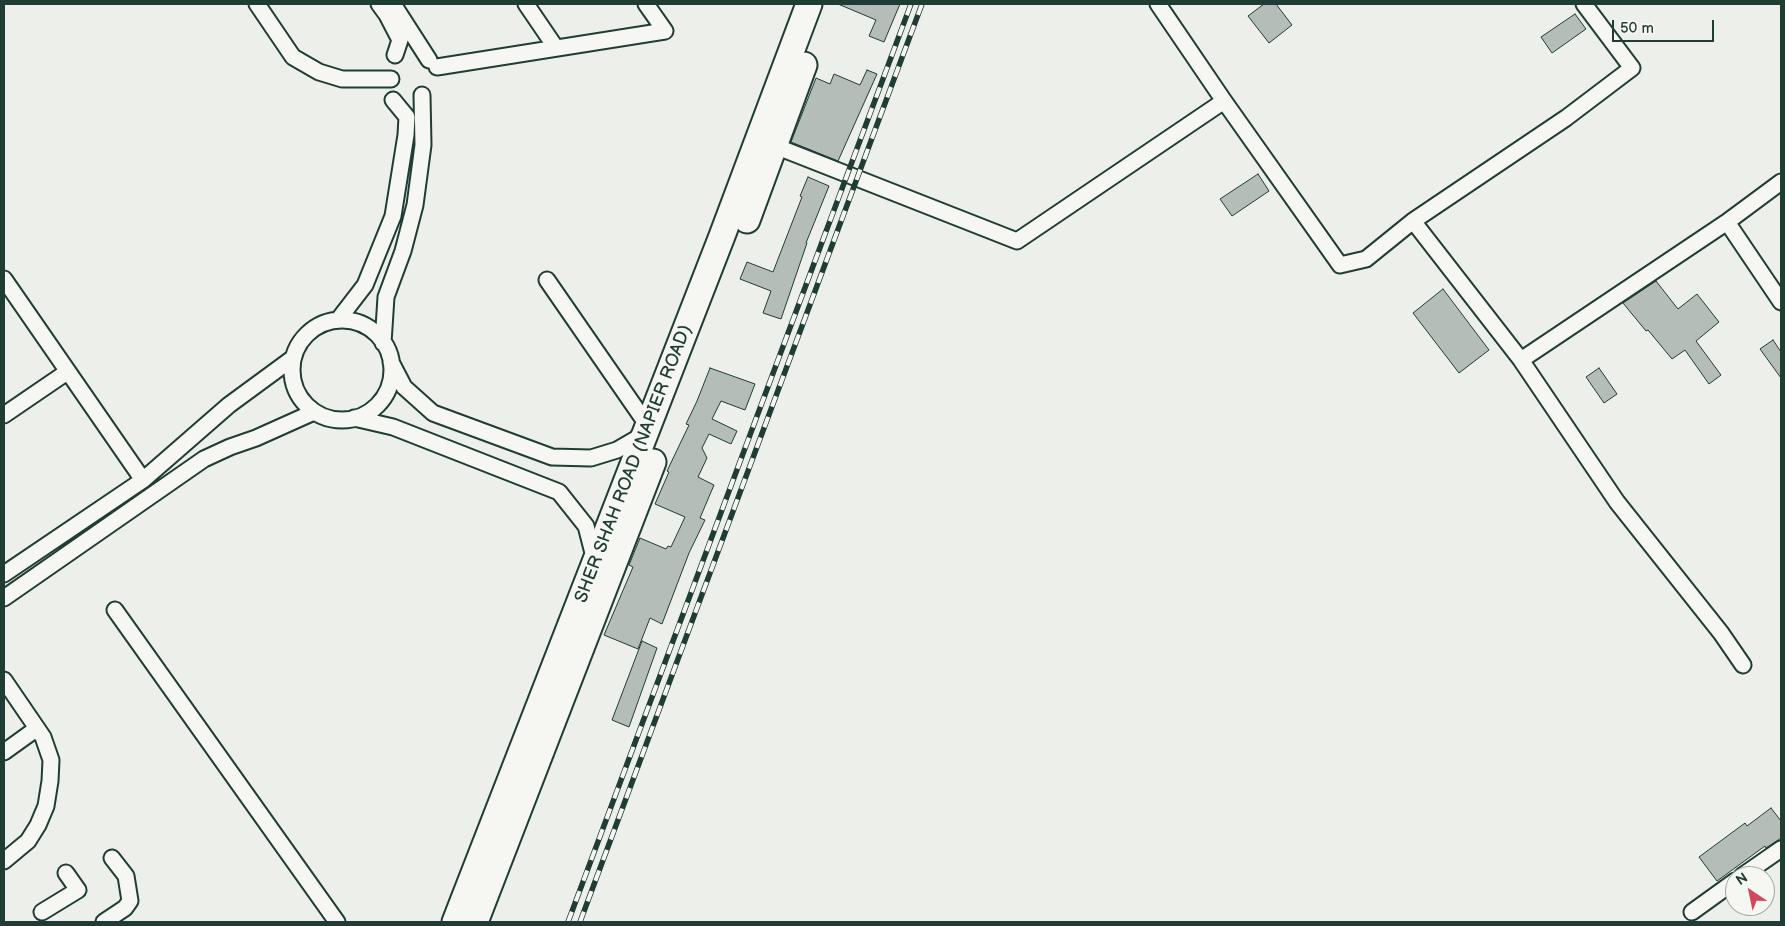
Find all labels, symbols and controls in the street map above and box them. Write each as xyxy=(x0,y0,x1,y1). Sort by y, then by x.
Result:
scale bar xyxy=(1615,10,1718,42)
text: 50 m xyxy=(1620,19,1654,38)
street label: SHER SHAH ROAD (NAPIER ROAD) xyxy=(571,322,697,606)
north arrow xyxy=(1725,866,1775,916)
text: N xyxy=(1733,869,1751,889)

